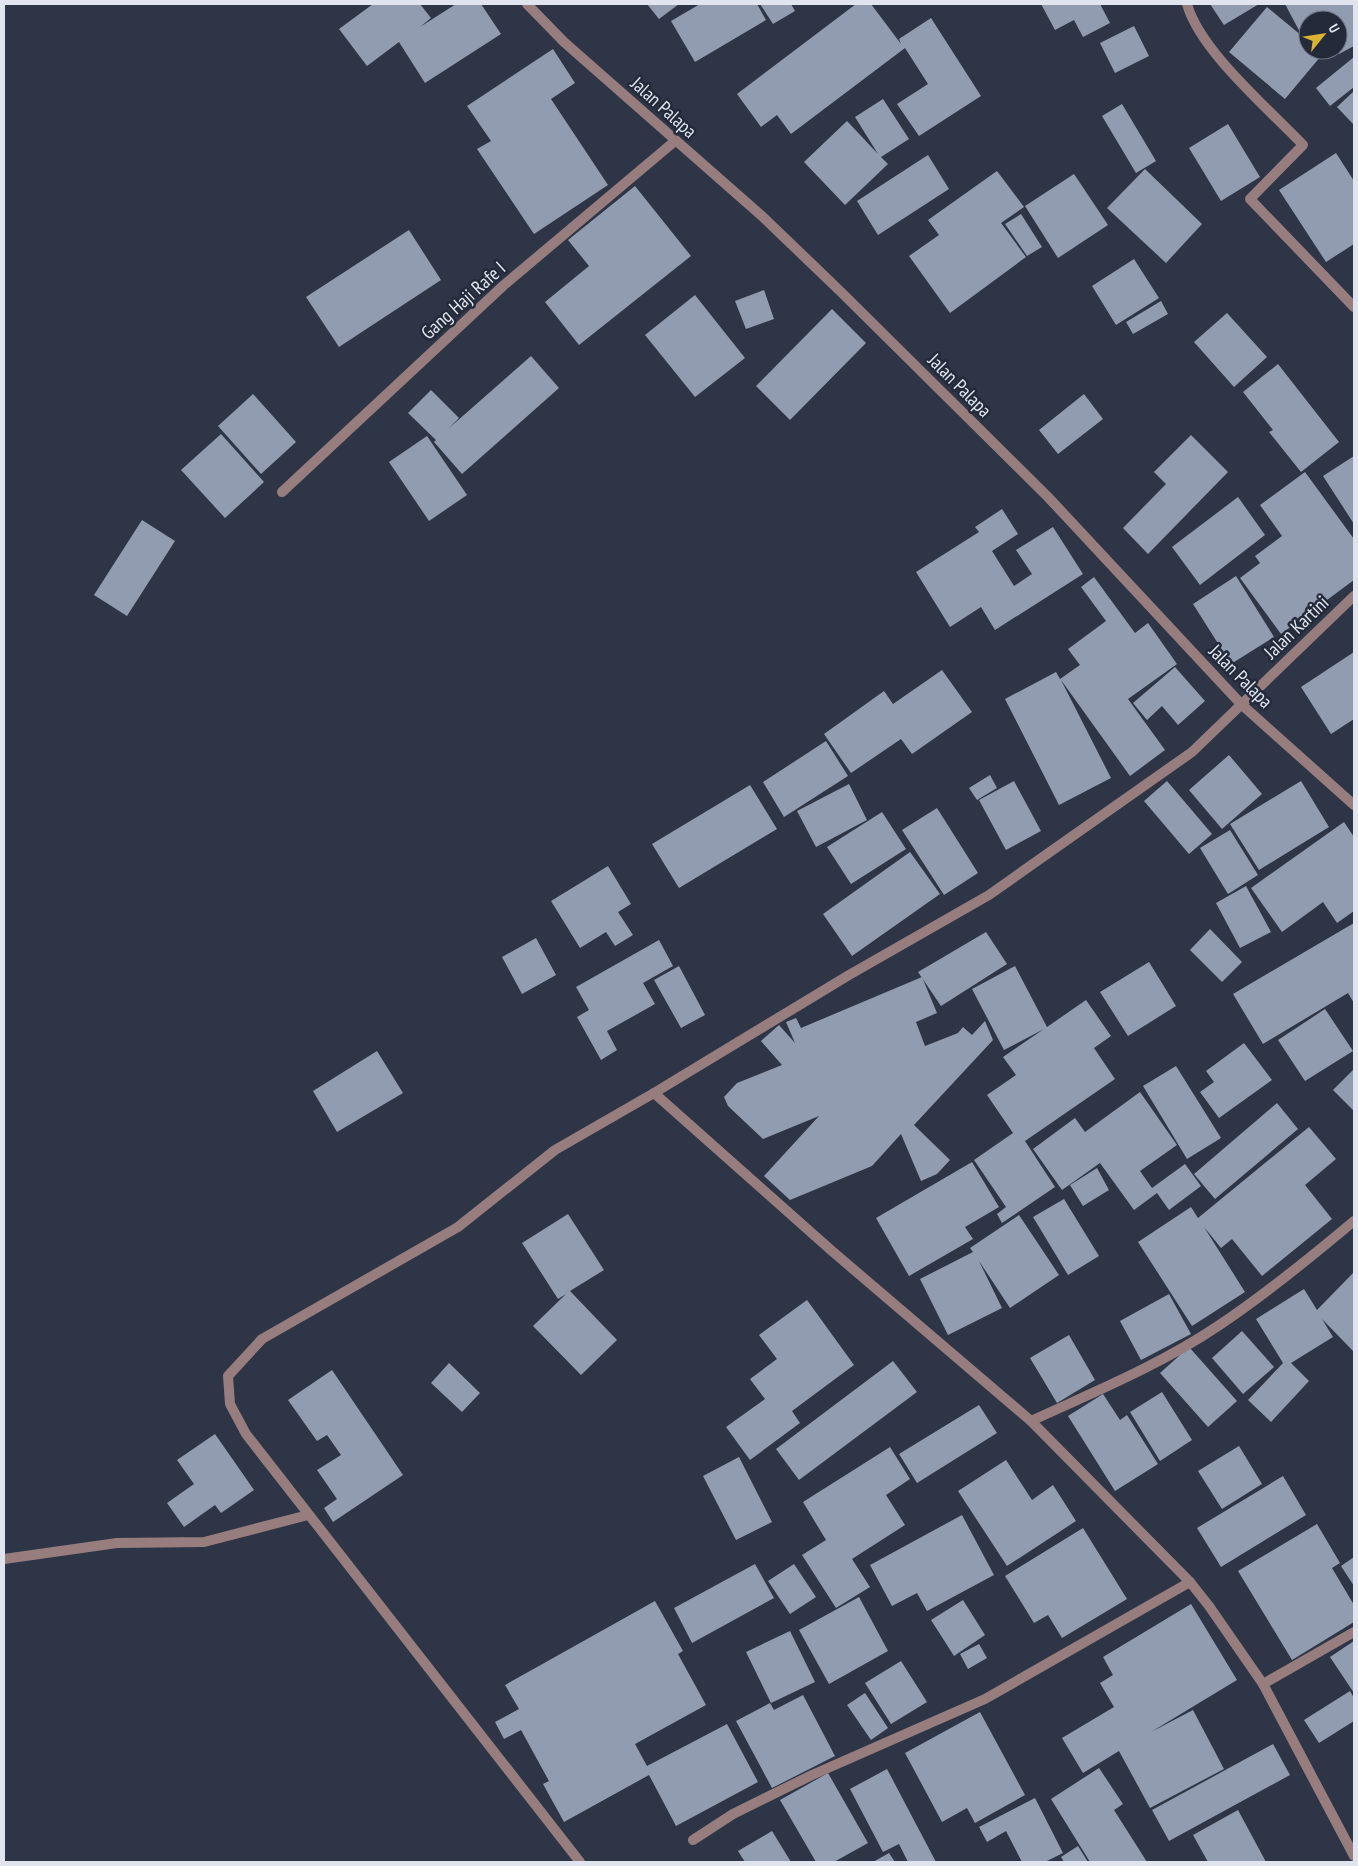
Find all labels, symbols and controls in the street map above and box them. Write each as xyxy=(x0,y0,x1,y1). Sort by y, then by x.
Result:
north arrow xyxy=(1298,10,1348,60)
text: U xyxy=(1325,21,1344,36)
street label: Jalan Palapa xyxy=(625,71,702,143)
street label: Gang Haji Rafe I xyxy=(416,256,510,344)
street label: Jalan Palapa xyxy=(922,347,997,422)
street label: Jalan Kartini xyxy=(1258,590,1333,664)
street label: Jalan Palapa xyxy=(1203,638,1278,713)

